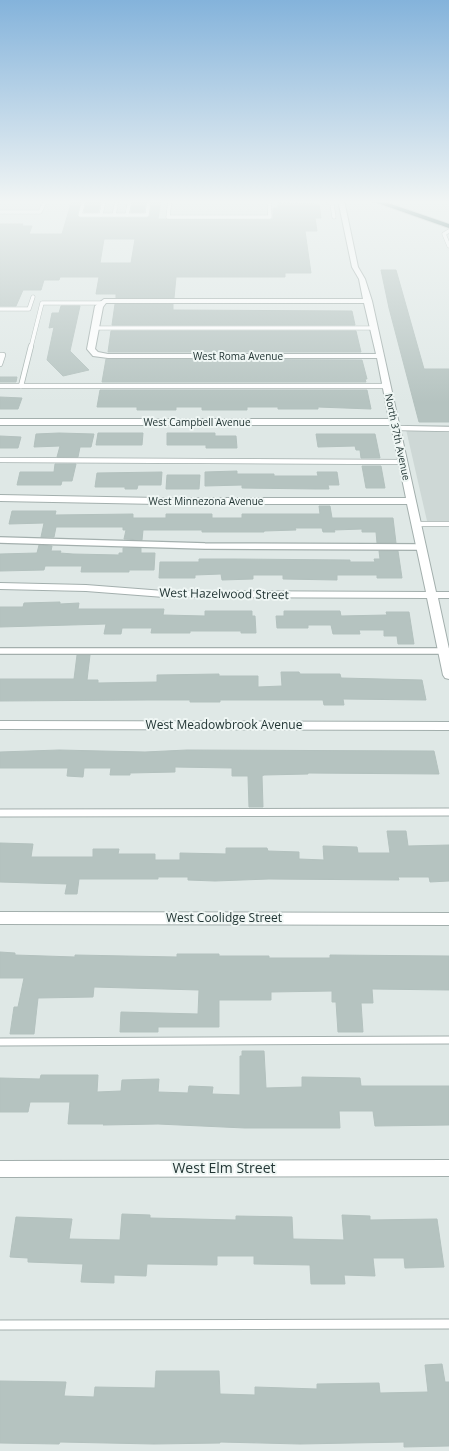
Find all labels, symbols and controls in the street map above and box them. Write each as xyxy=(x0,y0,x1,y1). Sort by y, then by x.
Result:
street label: West Roma Avenue xyxy=(193,349,283,363)
street label: North 37th Avenue xyxy=(382,392,414,482)
street label: West Campbell Avenue xyxy=(143,415,251,429)
street label: West Minnezona Avenue xyxy=(149,494,264,508)
street label: West Hazelwood Street xyxy=(159,584,289,603)
street label: West Meadowbrook Avenue xyxy=(146,716,303,733)
street label: West Coolidge Street xyxy=(166,909,282,926)
street label: West Elm Street xyxy=(172,1158,276,1177)

